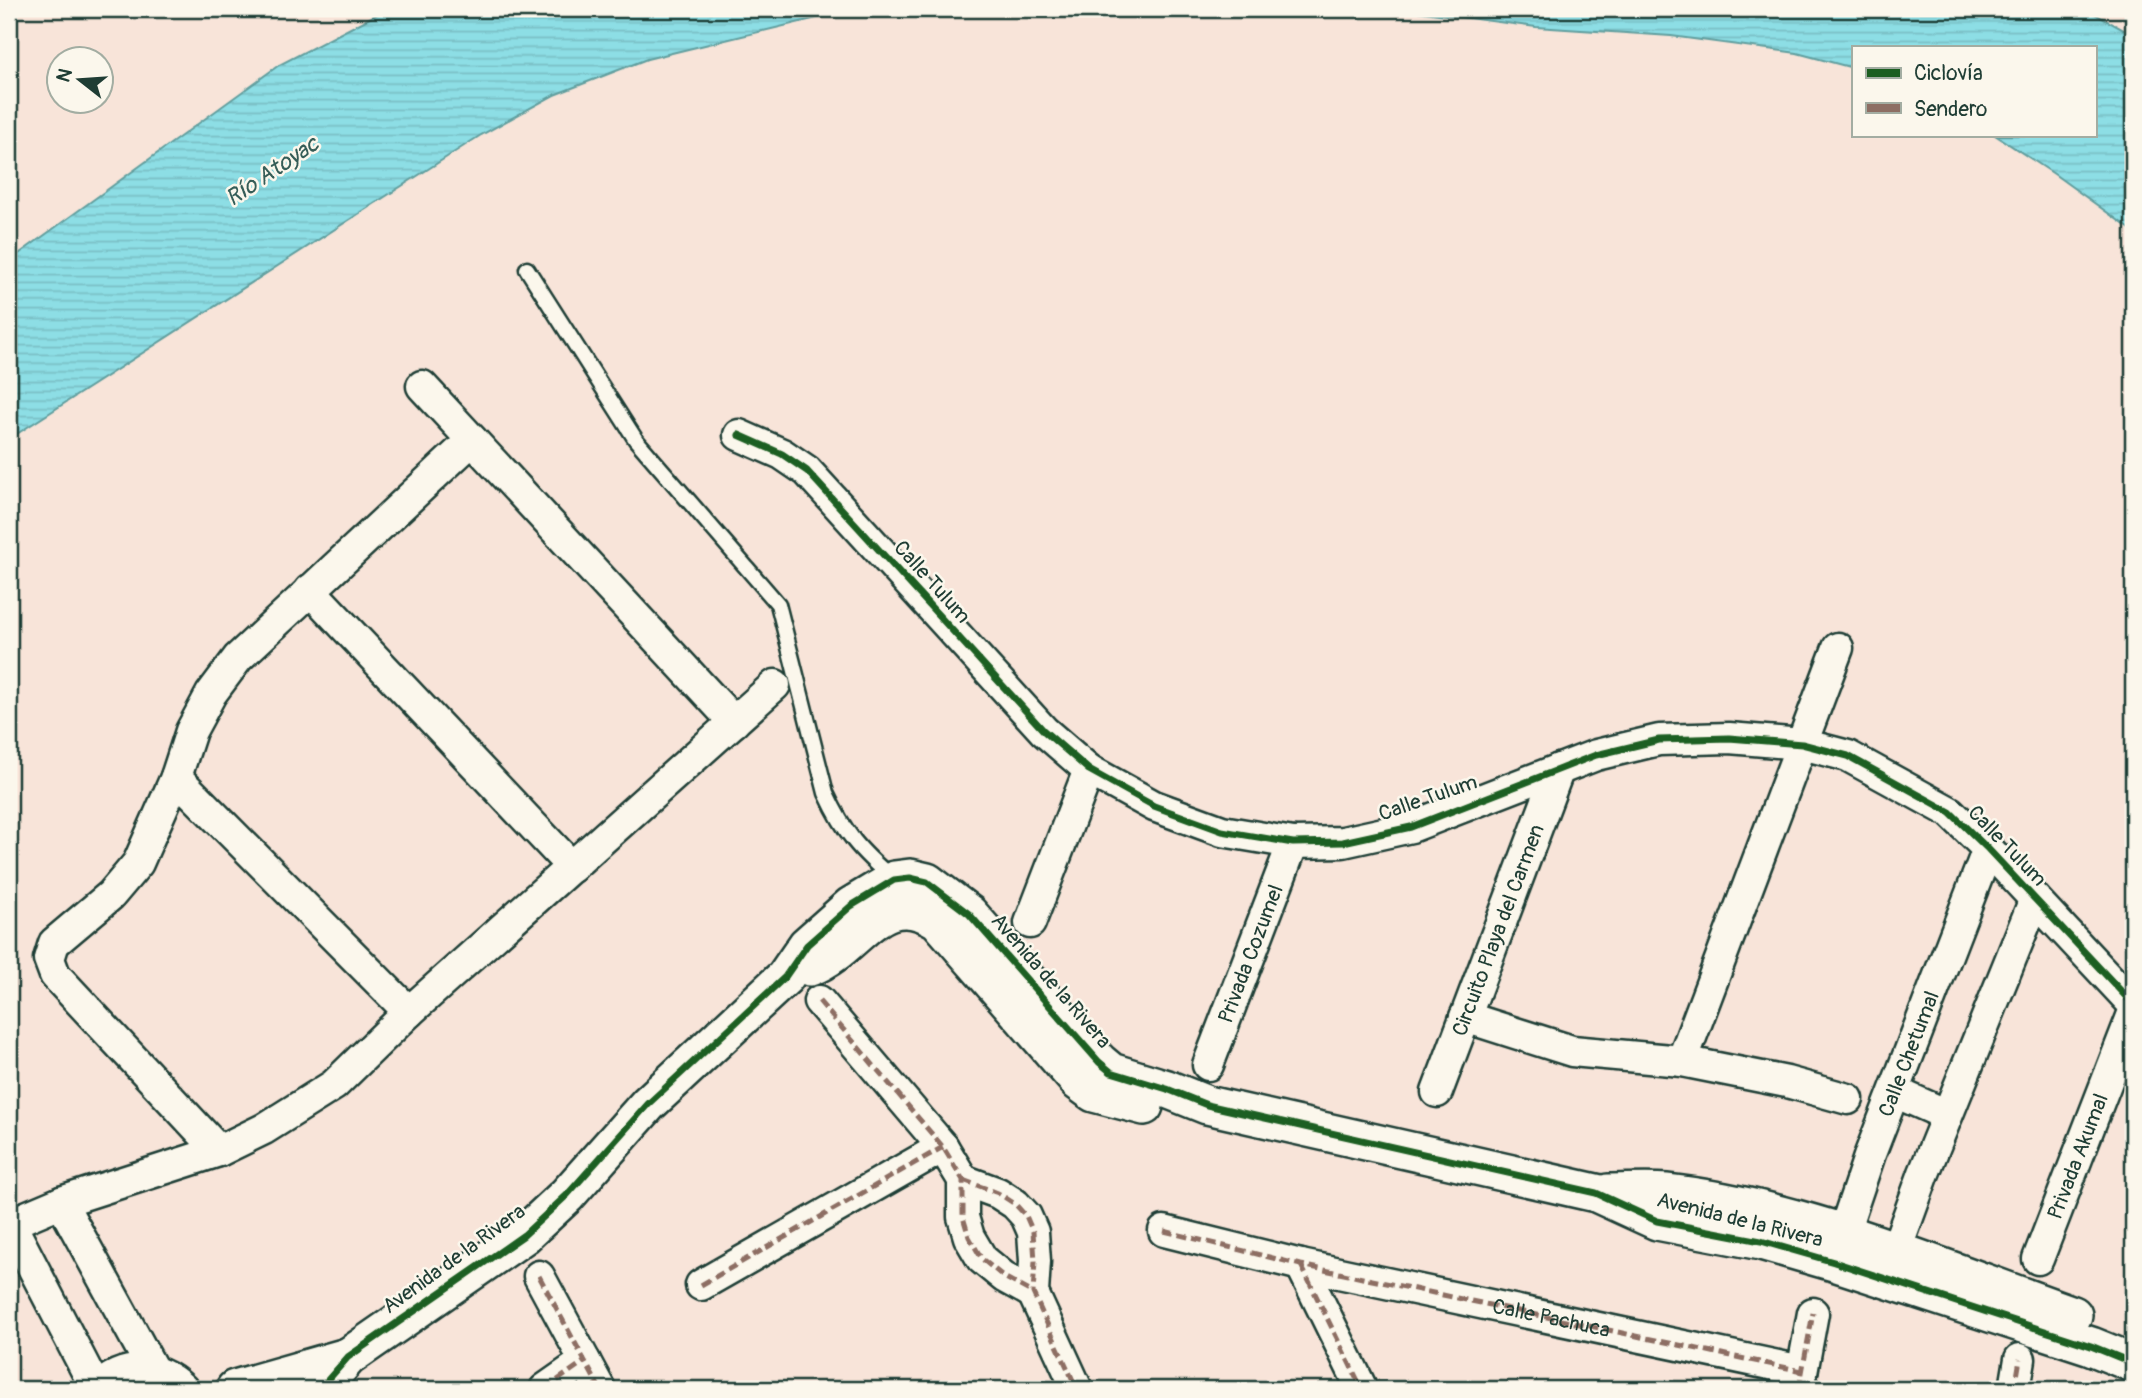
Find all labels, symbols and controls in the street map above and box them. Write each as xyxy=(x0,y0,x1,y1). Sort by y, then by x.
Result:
north arrow xyxy=(46,46,116,116)
legend xyxy=(1852,46,2096,136)
text: Ciclovía xyxy=(1914,60,1983,87)
text: N xyxy=(51,66,78,85)
text: Sendero xyxy=(1914,96,1987,123)
water label: Río Atoyac xyxy=(220,129,325,213)
street label: Calle Tulum xyxy=(888,535,976,629)
street label: Calle Tulum xyxy=(1375,769,1481,827)
street label: Calle Tulum xyxy=(1962,800,2052,892)
street label: Circuito Playa del Carmen xyxy=(1446,820,1550,1040)
street label: Privada Cozumel xyxy=(1212,881,1289,1027)
street label: Avenida de la Rivera xyxy=(985,908,1117,1054)
street label: Calle Chetumal xyxy=(1872,987,1945,1121)
street label: Privada Akumal xyxy=(2041,1090,2114,1223)
street label: Avenida de la Rivera xyxy=(1654,1186,1826,1254)
street label: Avenida de la Rivera xyxy=(377,1198,531,1320)
street label: Calle Pachuca xyxy=(1490,1292,1613,1344)

